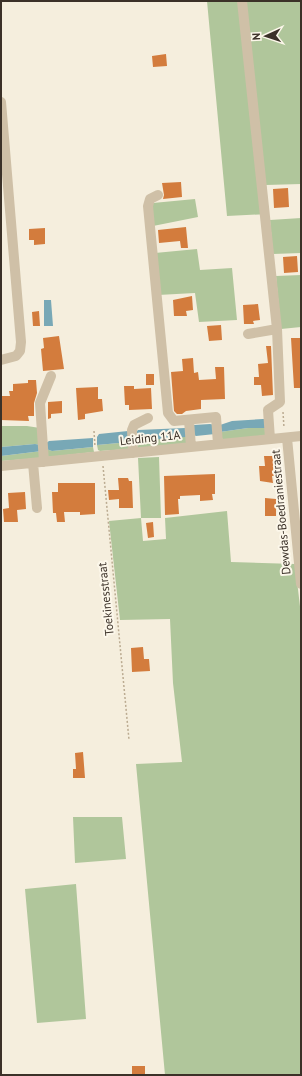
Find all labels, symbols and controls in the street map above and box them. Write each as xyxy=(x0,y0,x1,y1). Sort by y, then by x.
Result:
north arrow xyxy=(246,16,286,56)
text: N xyxy=(249,33,263,41)
street label: Leiding 11A xyxy=(119,427,181,448)
street label: Dewdas-Boedraniestraat xyxy=(268,449,293,575)
street label: Toekinesstraat xyxy=(94,562,117,636)

